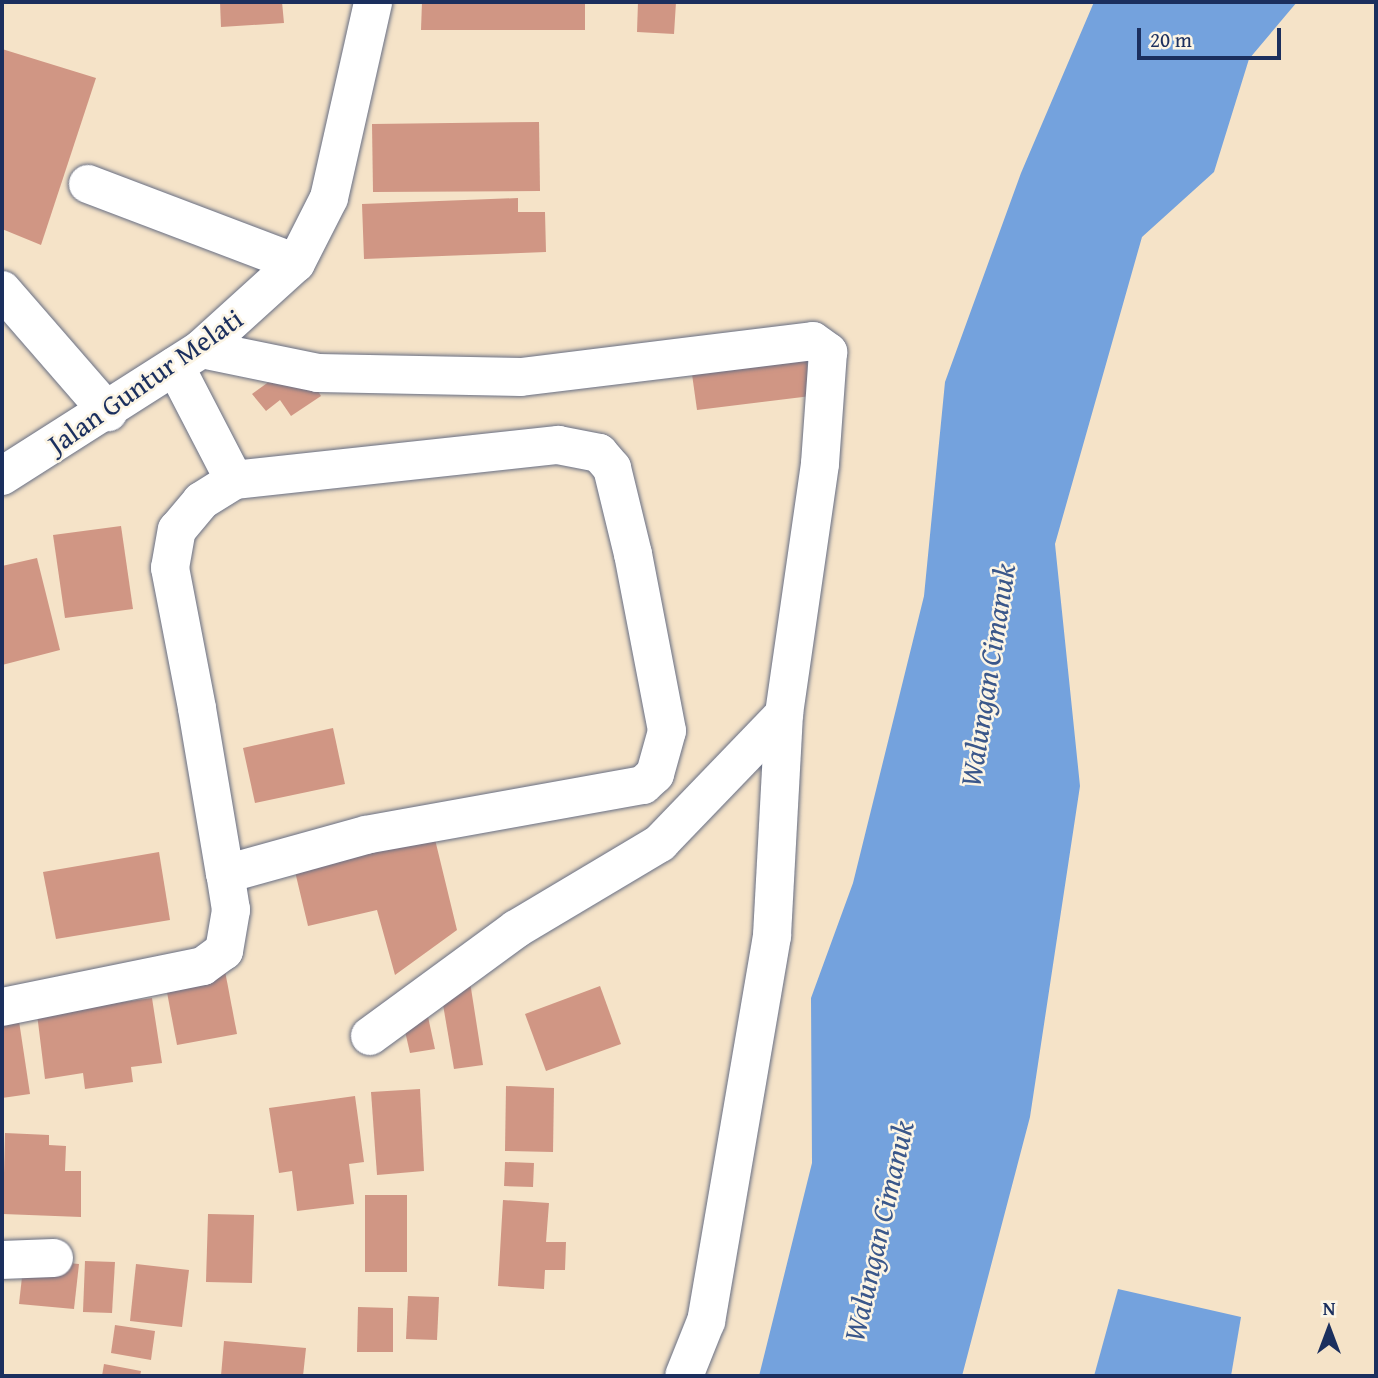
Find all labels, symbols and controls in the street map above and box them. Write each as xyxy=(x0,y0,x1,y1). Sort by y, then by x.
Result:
scale bar xyxy=(1140,14,1284,58)
text: 20 m xyxy=(1150,24,1192,55)
street label: Jalan Guntur Melati xyxy=(41,301,249,461)
water label: Walungan Cimanuk xyxy=(952,561,1022,789)
water label: Walungan Cimanuk xyxy=(835,1117,921,1345)
north arrow xyxy=(1294,1294,1364,1364)
text: N xyxy=(1323,1294,1335,1322)

